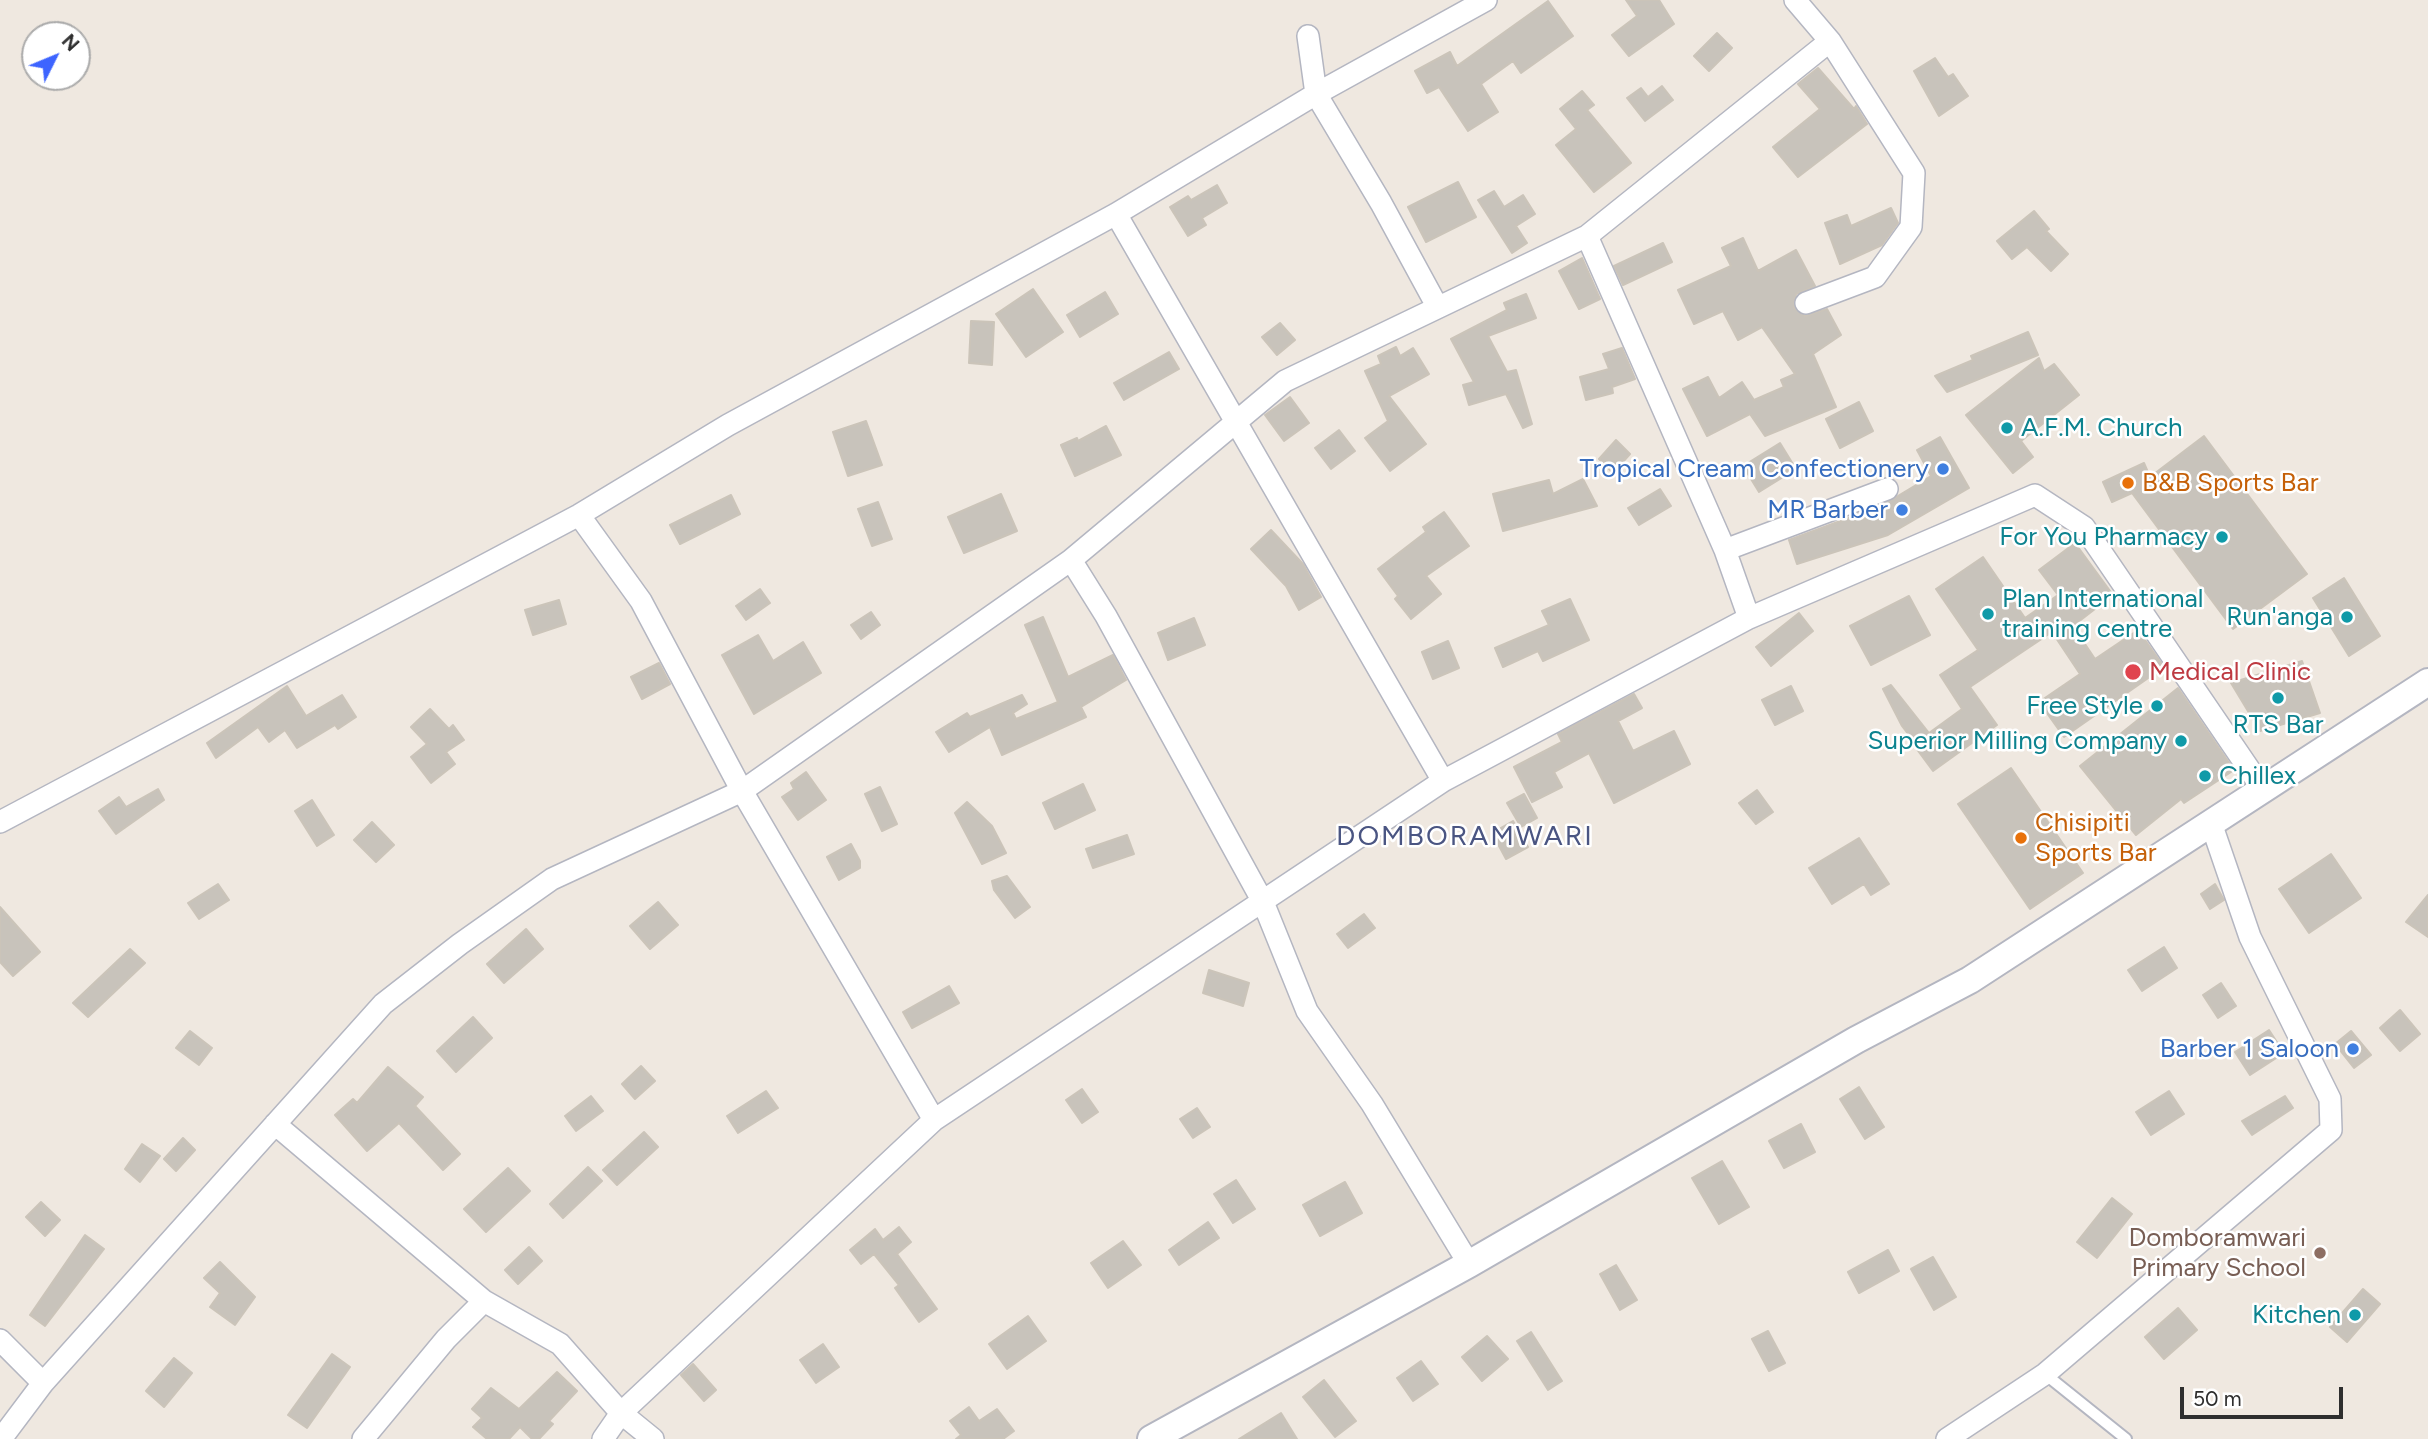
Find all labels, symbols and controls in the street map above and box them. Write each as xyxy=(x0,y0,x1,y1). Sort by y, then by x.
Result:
north arrow xyxy=(21,21,91,91)
text: N xyxy=(57,29,84,56)
place label: A.F.M. Church xyxy=(2021,412,2182,444)
marker: A.F.M. Church xyxy=(1999,420,2015,436)
place label: Tropical Cream Confectionery xyxy=(1579,453,1929,485)
marker: Tropical Cream Confectionery xyxy=(1935,461,1951,477)
place label: B&B Sports Bar xyxy=(2142,467,2318,499)
marker: B&B Sports Bar xyxy=(2120,475,2136,491)
place label: MR Barber xyxy=(1767,494,1888,526)
marker: MR Barber xyxy=(1894,502,1910,518)
place label: For You Pharmacy xyxy=(1999,521,2208,553)
marker: For You Pharmacy xyxy=(2214,529,2230,545)
place label: Plan International training centre xyxy=(2002,583,2203,644)
place label: Run'anga xyxy=(2226,601,2333,633)
marker: Plan International training centre xyxy=(1980,606,1996,622)
marker: Run'anga xyxy=(2339,609,2355,625)
place label: Medical Clinic xyxy=(2149,656,2311,688)
marker: Medical Clinic xyxy=(2123,662,2143,682)
place label: Free Style xyxy=(2026,690,2143,722)
marker: RTS Bar xyxy=(2270,690,2286,706)
marker: Free Style xyxy=(2149,698,2165,714)
place label: RTS Bar xyxy=(2233,709,2323,741)
place label: Superior Milling Company xyxy=(1868,725,2167,757)
marker: Superior Milling Company xyxy=(2173,733,2189,749)
place label: Chillex xyxy=(2219,760,2296,792)
marker: Chillex xyxy=(2197,768,2213,784)
place label: Chisipiti Sports Bar xyxy=(2035,807,2156,868)
district label: DOMBORAMWARI xyxy=(1338,820,1592,854)
marker: Chisipiti Sports Bar xyxy=(2013,830,2029,846)
place label: Barber 1 Saloon xyxy=(2160,1033,2339,1065)
marker: Barber 1 Saloon xyxy=(2345,1041,2361,1057)
place label: Domboramwari Primary School xyxy=(2128,1222,2306,1284)
marker: Domboramwari Primary School xyxy=(2312,1245,2328,1261)
place label: Kitchen xyxy=(2252,1299,2341,1331)
marker: Kitchen xyxy=(2347,1307,2363,1323)
scale bar xyxy=(2183,1372,2346,1416)
text: 50 m xyxy=(2193,1386,2242,1411)

